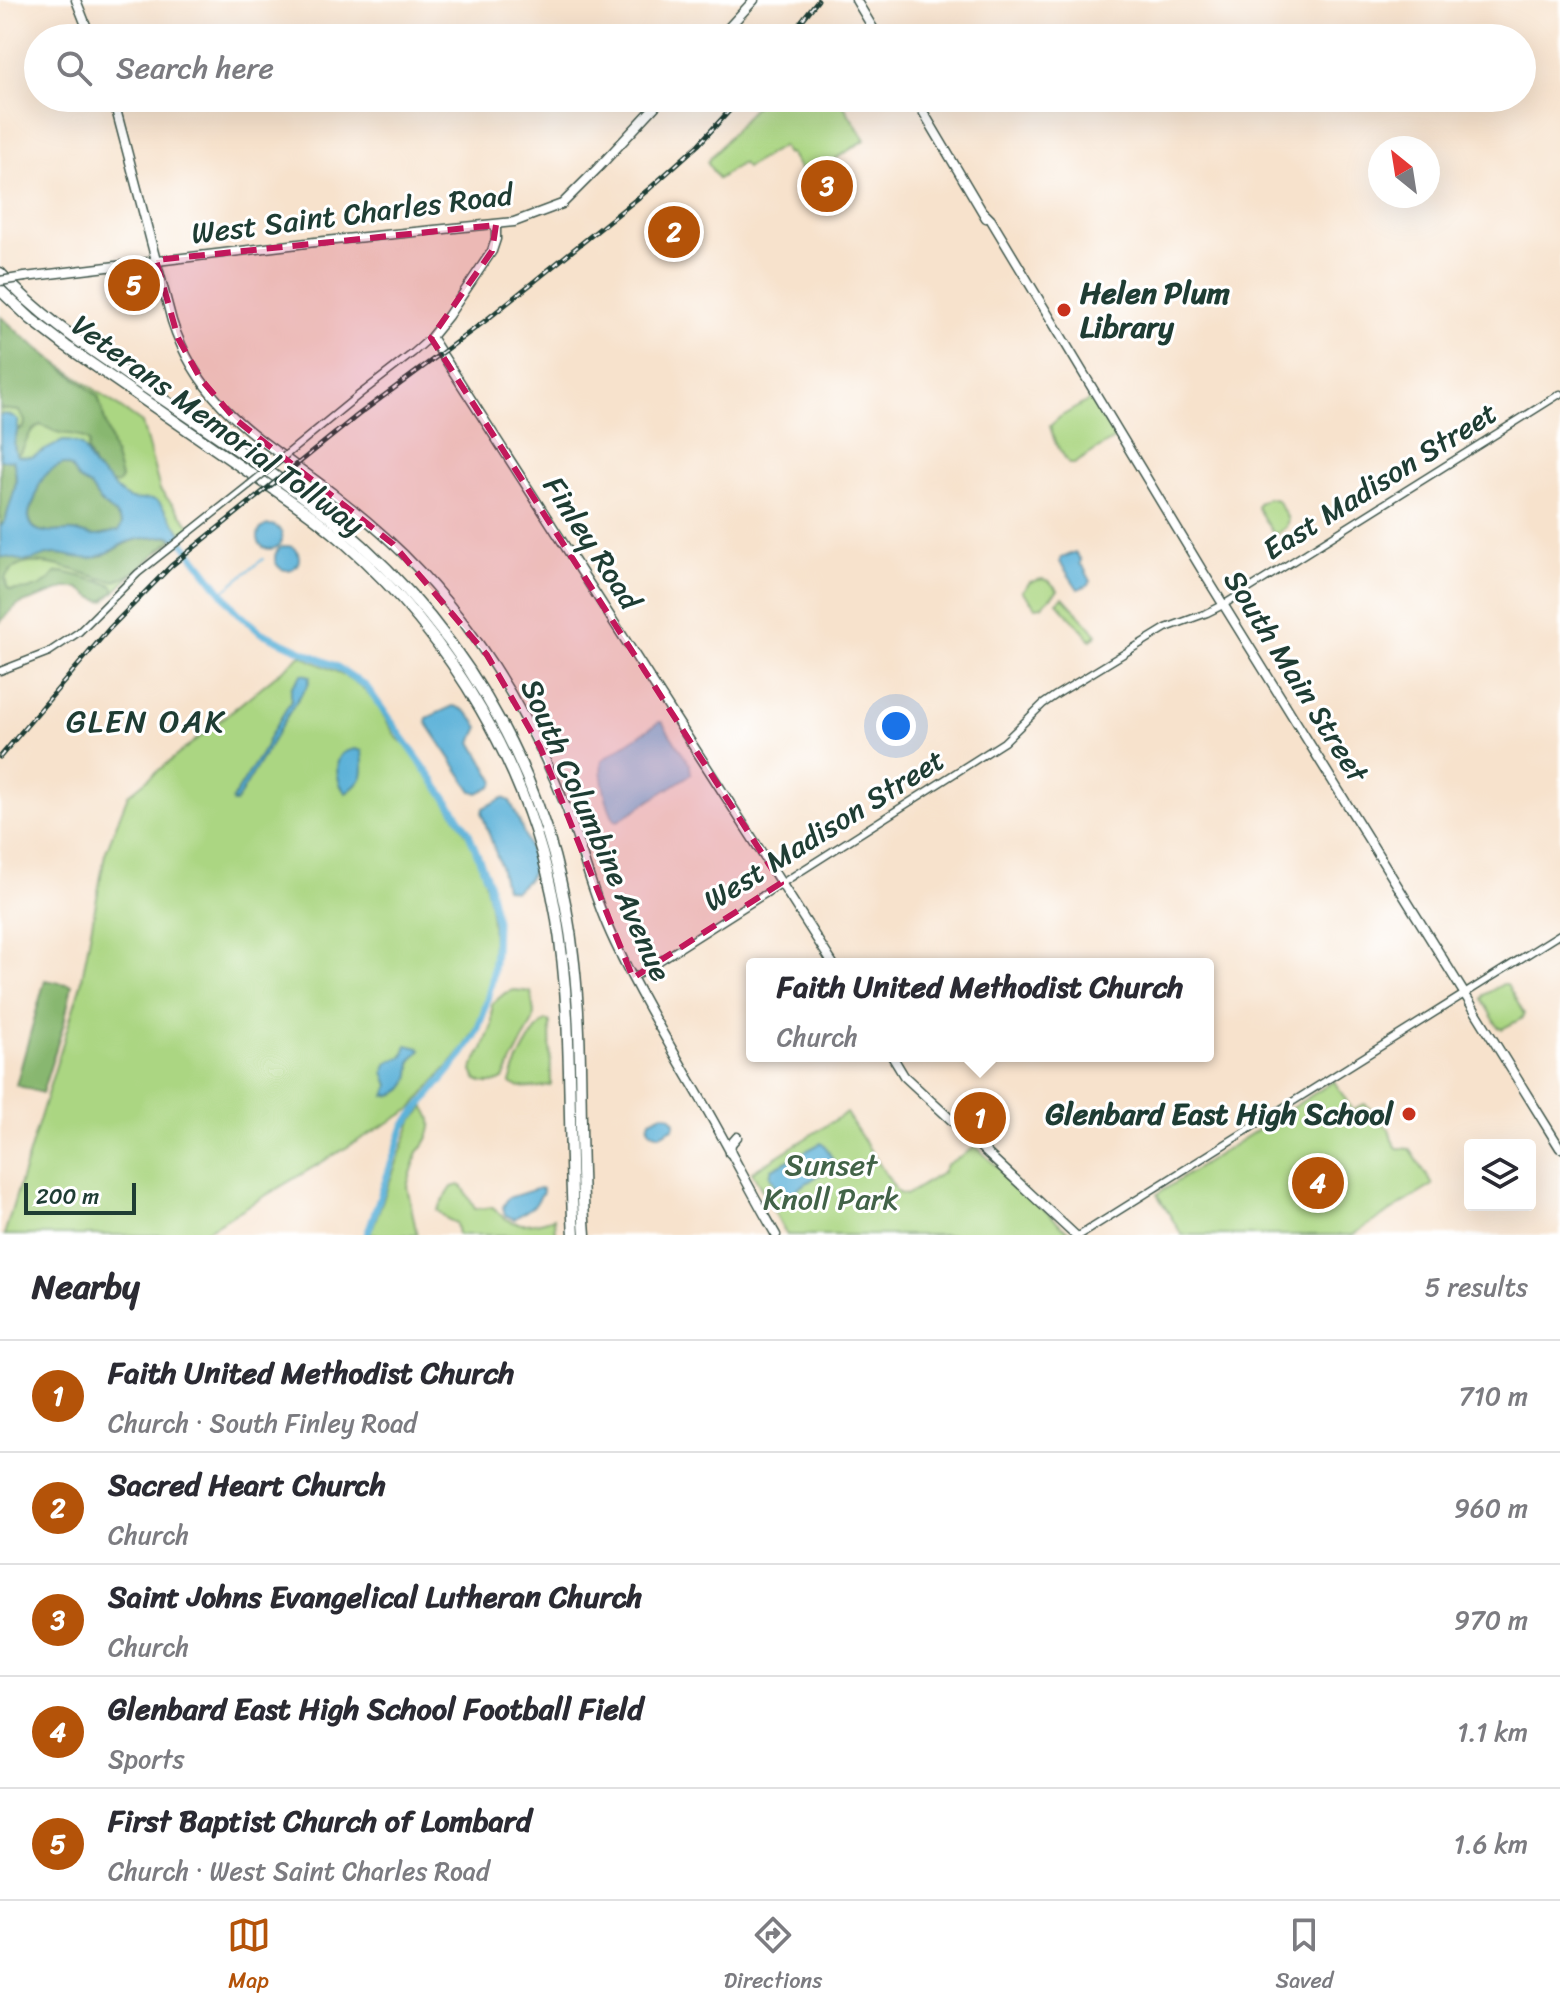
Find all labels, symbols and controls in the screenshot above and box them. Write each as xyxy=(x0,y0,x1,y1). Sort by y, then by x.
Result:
search box xyxy=(24,24,1536,112)
text: Search here xyxy=(116,41,274,95)
icon: search xyxy=(52,46,96,90)
north arrow xyxy=(1368,136,1440,208)
pin: 3 xyxy=(801,156,853,216)
street label: West Saint Charles Road xyxy=(188,167,518,260)
pin: 2 xyxy=(648,202,700,262)
pin: 5 xyxy=(108,255,160,315)
place label: Helen Plum Library xyxy=(1080,266,1230,354)
street label: Veterans Memorial Tollway xyxy=(60,300,377,551)
marker: Helen Plum Library xyxy=(1055,301,1073,319)
street label: East Madison Street xyxy=(1252,387,1508,575)
street label: Finley Road xyxy=(528,465,657,623)
street label: South Main Street xyxy=(1209,559,1384,795)
street label: South Columbine Avenue xyxy=(505,670,687,990)
district label: GLEN OAK xyxy=(66,693,226,750)
your location xyxy=(876,706,916,746)
street label: West Madison Street xyxy=(692,734,956,926)
popup xyxy=(746,958,1214,1062)
text: Faith United Methodist Church xyxy=(777,960,1183,1014)
text: Church xyxy=(777,1014,858,1060)
place label: Glenbard East High School xyxy=(1046,1087,1394,1141)
pin: 1 xyxy=(954,1088,1006,1148)
marker: Glenbard East High School xyxy=(1400,1105,1418,1123)
park label: Sunset Knoll Park xyxy=(763,1138,899,1226)
map controls xyxy=(1464,1139,1536,1211)
button: layers xyxy=(1464,1139,1536,1211)
pin: 4 xyxy=(1292,1153,1344,1213)
text: 200 m xyxy=(36,1177,99,1216)
scale bar xyxy=(24,1179,136,1215)
text: Nearby xyxy=(32,1257,140,1317)
text: 5 results xyxy=(1425,1264,1528,1310)
text: Faith United Methodist Church xyxy=(108,1346,514,1400)
text: 1 xyxy=(52,1373,64,1419)
text: 710 m xyxy=(1459,1373,1528,1419)
text: Church · South Finley Road xyxy=(108,1400,417,1446)
text: Sacred Heart Church xyxy=(108,1458,386,1512)
text: 2 xyxy=(50,1485,66,1531)
text: 960 m xyxy=(1454,1485,1528,1531)
text: Church xyxy=(108,1512,189,1558)
text: Saint Johns Evangelical Lutheran Church xyxy=(108,1570,642,1624)
text: 3 xyxy=(51,1597,65,1643)
text: 970 m xyxy=(1454,1597,1528,1643)
text: Church xyxy=(108,1624,189,1670)
text: Glenbard East High School Football Field xyxy=(108,1682,643,1736)
text: 4 xyxy=(50,1709,66,1755)
text: 1.1 km xyxy=(1457,1709,1528,1755)
text: Sports xyxy=(108,1736,184,1782)
text: First Baptist Church of Lombard xyxy=(108,1794,532,1848)
text: 5 xyxy=(50,1821,66,1867)
text: 1.6 km xyxy=(1454,1821,1528,1867)
text: Church · West Saint Charles Road xyxy=(108,1848,490,1894)
tab: Map xyxy=(227,1913,271,2000)
tab: Directions xyxy=(724,1913,822,2000)
tab: Saved xyxy=(1275,1913,1333,2000)

